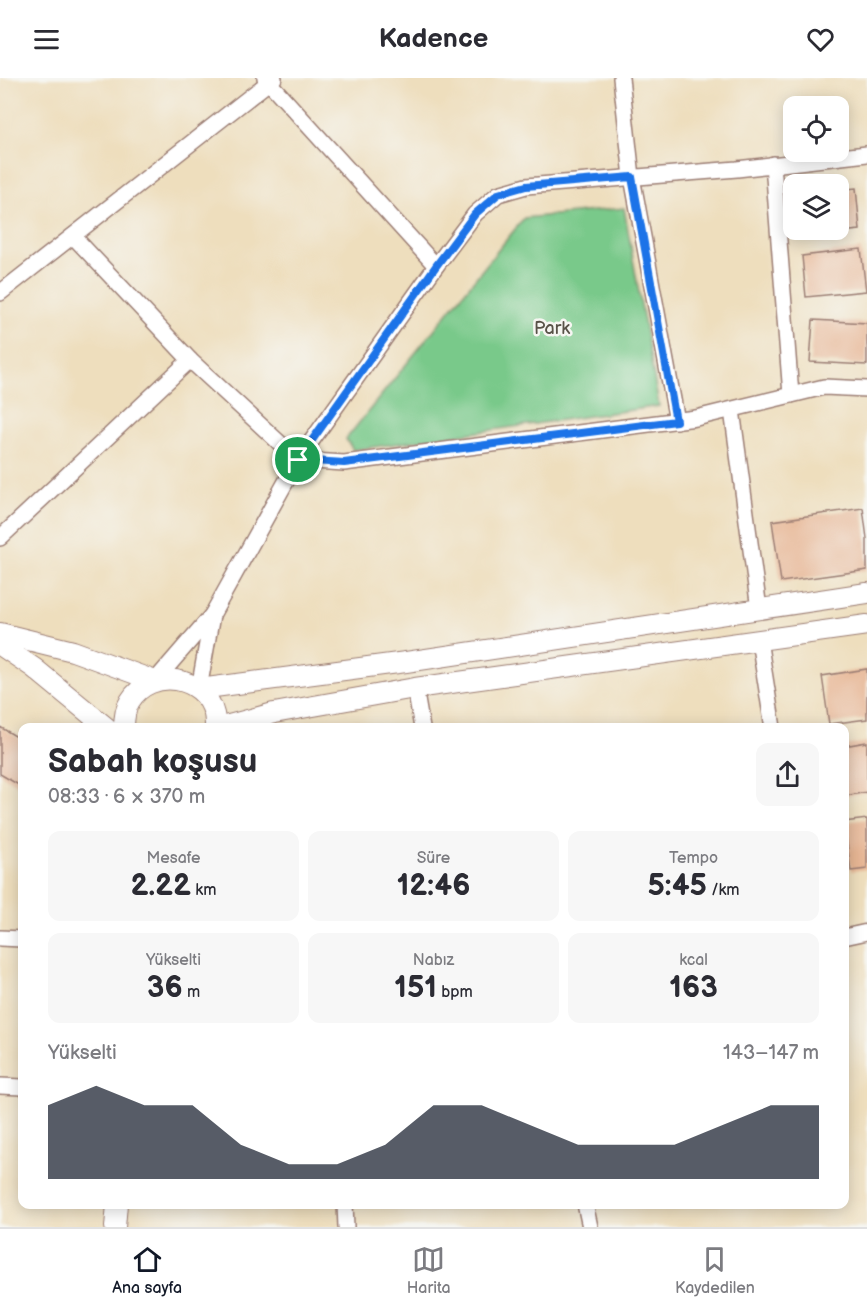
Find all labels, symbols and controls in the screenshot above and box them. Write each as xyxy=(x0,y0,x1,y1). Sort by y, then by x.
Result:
icon: menu xyxy=(30,23,63,56)
text: Kadence xyxy=(379,23,488,55)
icon: heart xyxy=(804,23,837,56)
map controls xyxy=(783,96,849,240)
button: locate xyxy=(783,96,849,162)
button: layers xyxy=(783,174,849,240)
park label: Park xyxy=(534,318,570,339)
pin xyxy=(272,434,323,485)
icon: arrive xyxy=(281,443,314,476)
text: Sabah koşusu xyxy=(48,742,257,782)
button: share xyxy=(756,743,819,806)
text: 08:33 · 6 × 370 m xyxy=(48,785,205,809)
text: Mesafe xyxy=(146,849,201,868)
text: Süre xyxy=(417,849,450,868)
text: Tempo xyxy=(669,849,718,868)
text: 2.22 xyxy=(131,868,191,904)
text: 12:46 xyxy=(397,868,470,904)
text: 5:45 xyxy=(647,868,707,904)
text: km xyxy=(191,881,216,900)
text: /km xyxy=(707,881,740,900)
text: Yükselti xyxy=(146,951,201,970)
text: Nabız xyxy=(413,951,454,970)
text: kcal xyxy=(679,951,708,970)
text: 36 xyxy=(147,970,183,1006)
text: 151 xyxy=(394,970,437,1006)
text: 163 xyxy=(669,970,718,1006)
text: m xyxy=(183,983,200,1002)
text: bpm xyxy=(437,983,473,1002)
text: Yükselti xyxy=(48,1041,117,1065)
text: 143–147 m xyxy=(723,1041,819,1065)
tab: Ana sayfa xyxy=(112,1243,182,1298)
tab: Harita xyxy=(407,1243,450,1298)
tab: Kaydedilen xyxy=(675,1243,755,1298)

